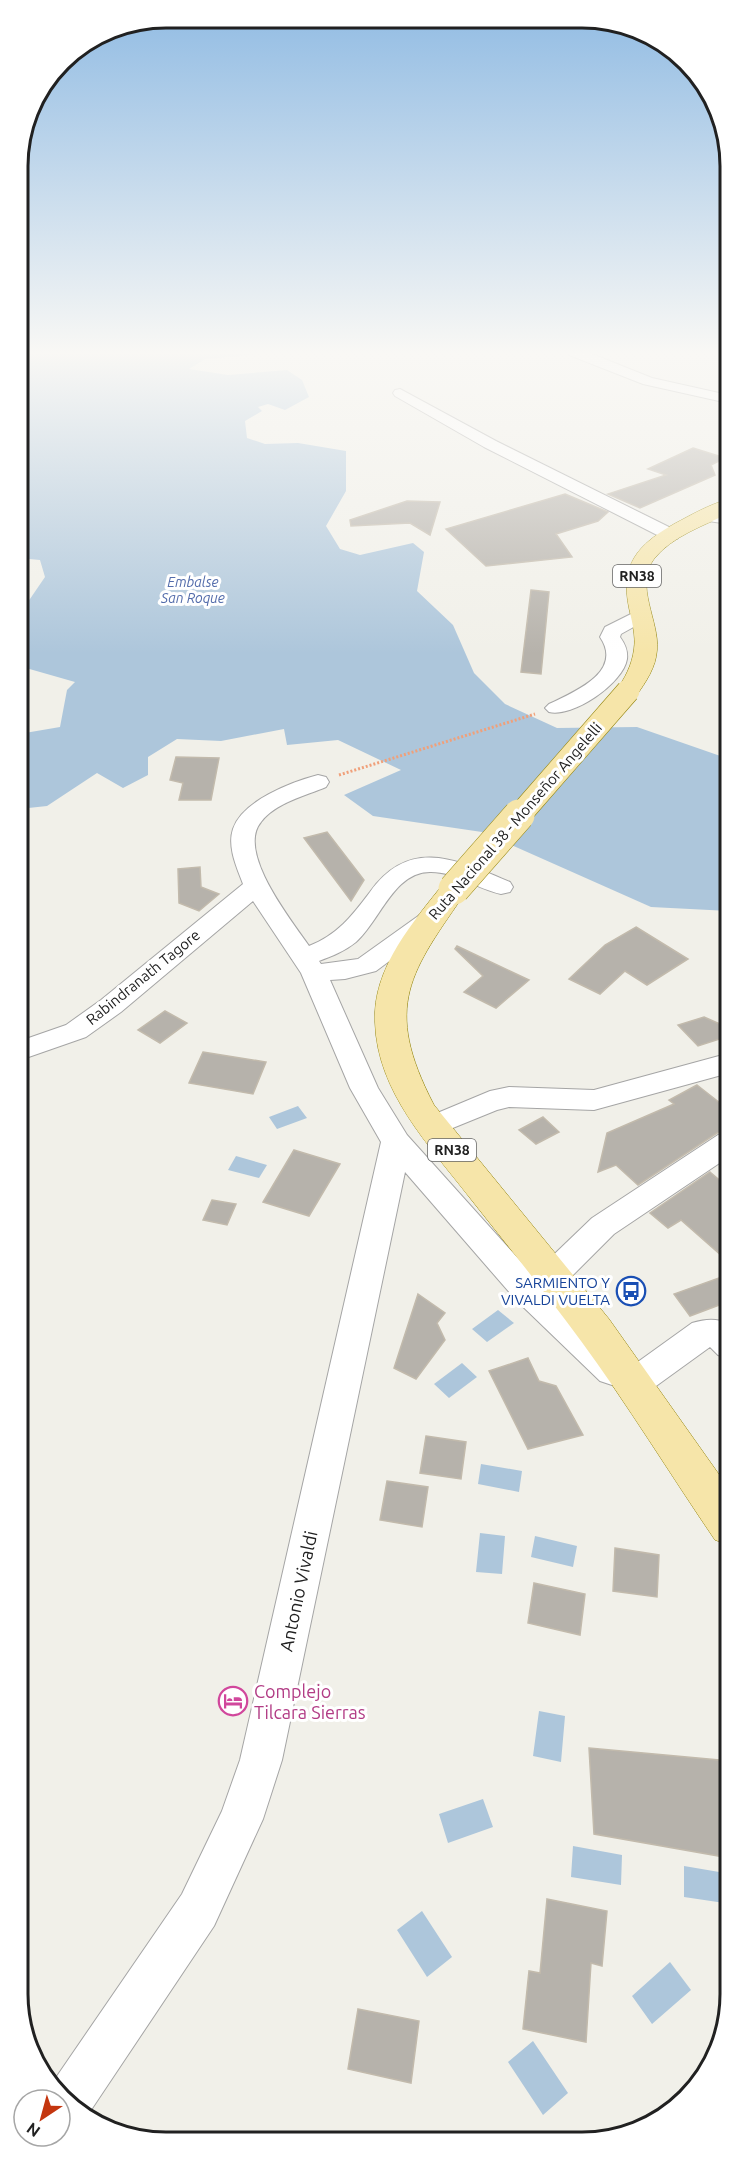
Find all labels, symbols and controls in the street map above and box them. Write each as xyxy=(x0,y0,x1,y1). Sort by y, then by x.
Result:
road number: RN38 xyxy=(613,565,661,587)
water label: Embalse San Roque xyxy=(160,574,225,606)
street label: Ruta Nacional 38 - Monseñor Angelelli xyxy=(425,719,605,923)
street label: Rabindranath Tagore xyxy=(83,926,203,1028)
road number: RN38 xyxy=(428,1139,476,1161)
place label: SARMIENTO Y VIVALDI VUELTA xyxy=(501,1274,610,1308)
bus stop icon: SARMIENTO Y VIVALDI VUELTA xyxy=(615,1275,647,1307)
street label: Antonio Vivaldi xyxy=(275,1529,321,1653)
place label: Complejo Tilcara Sierras xyxy=(254,1681,366,1722)
hotel icon: Complejo Tilcara Sierras xyxy=(217,1685,249,1717)
north arrow xyxy=(12,2088,72,2148)
text: N xyxy=(23,2119,43,2141)

